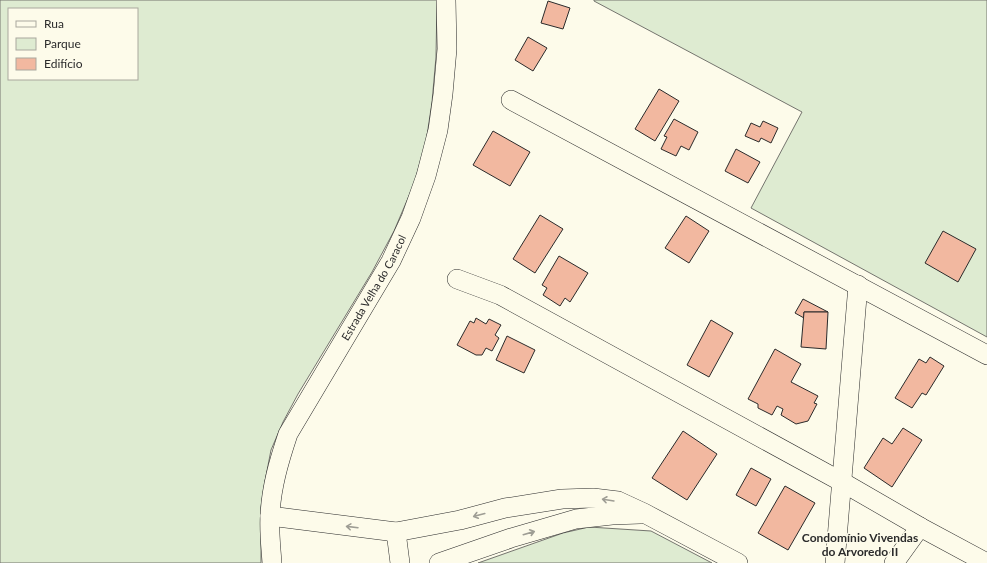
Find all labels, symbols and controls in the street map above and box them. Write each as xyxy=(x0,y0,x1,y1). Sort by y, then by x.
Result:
legend xyxy=(8,8,138,80)
text: Rua xyxy=(44,16,64,31)
text: Parque xyxy=(44,36,81,51)
text: Edifício xyxy=(44,56,83,71)
street label: Estrada Velha do Caracol xyxy=(338,233,408,343)
one-way arrow xyxy=(601,496,614,504)
one-way arrow xyxy=(473,511,486,519)
one-way arrow xyxy=(346,523,359,531)
one-way arrow xyxy=(522,529,535,536)
district label: Condomínio Vivendas do Arvoredo II xyxy=(802,530,918,559)

